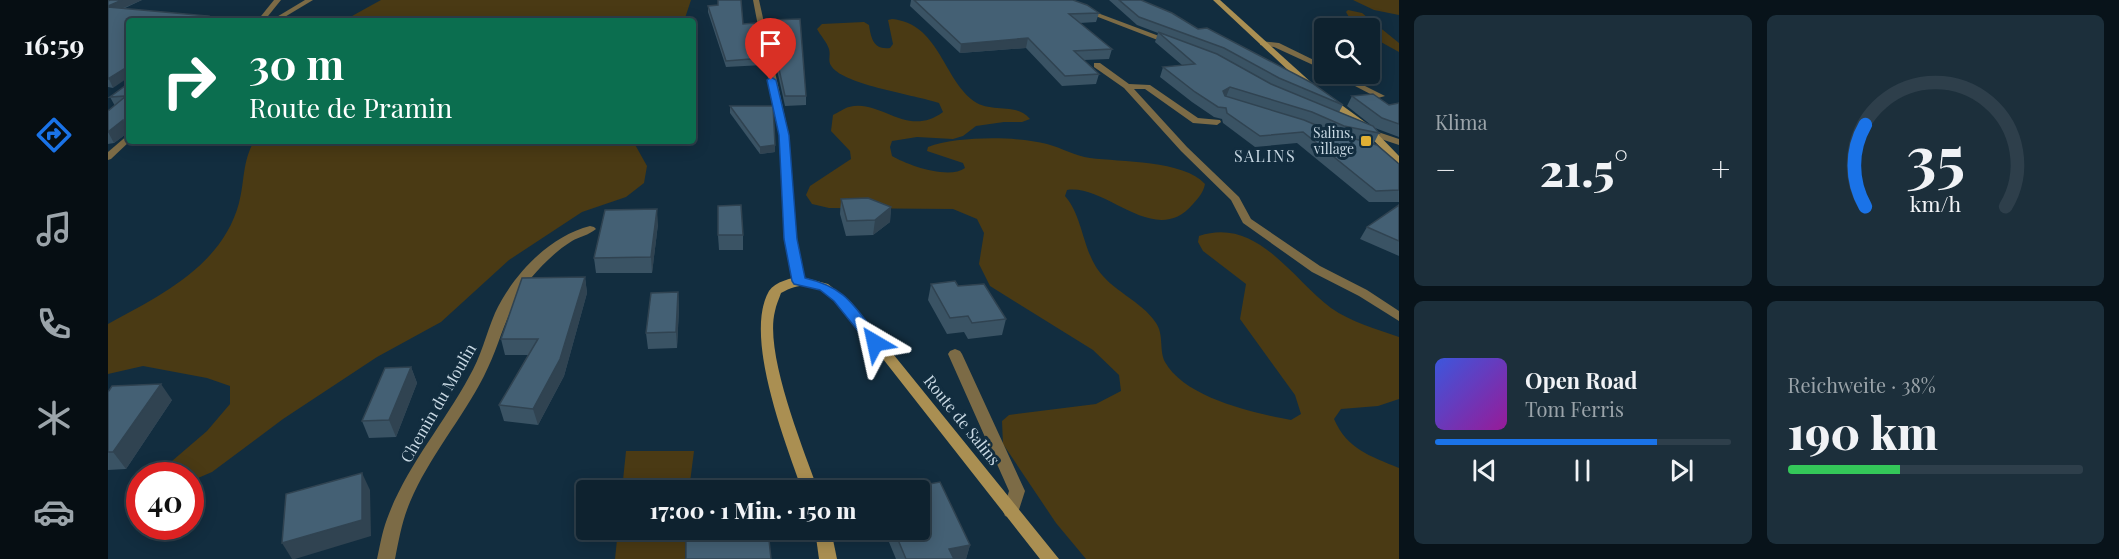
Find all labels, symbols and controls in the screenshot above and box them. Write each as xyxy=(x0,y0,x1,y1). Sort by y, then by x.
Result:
pin xyxy=(745,18,796,80)
map controls xyxy=(1314,18,1380,84)
button: search xyxy=(1314,18,1380,84)
text: 16:59 xyxy=(24,26,84,62)
icon: arrive xyxy=(754,27,787,60)
text: 30 m xyxy=(249,35,344,91)
icon: right xyxy=(150,42,228,120)
text: Route de Pramin xyxy=(249,89,452,125)
text: Klima xyxy=(1435,108,1487,135)
text: 35 xyxy=(1906,113,1965,197)
icon: directions xyxy=(33,114,75,156)
place label: Salins, village xyxy=(1313,123,1354,158)
marker: Salins, village xyxy=(1359,134,1373,148)
text: 21.5° xyxy=(1540,138,1628,198)
district label: SALINS xyxy=(1234,145,1296,166)
text: − xyxy=(1435,146,1456,190)
text: + xyxy=(1711,146,1730,190)
text: km/h xyxy=(1910,190,1961,218)
icon: music xyxy=(33,208,75,250)
icon: phone xyxy=(33,303,75,345)
position arrow xyxy=(843,311,907,375)
street label: Chemin du Moulin xyxy=(395,339,480,466)
text: Open Road xyxy=(1525,365,1637,395)
street label: Route de Salins xyxy=(920,370,1005,469)
text: Reichweite · 38% xyxy=(1788,371,1936,398)
text: Tom Ferris xyxy=(1525,395,1624,422)
icon: climate xyxy=(33,397,75,439)
text: 190 km xyxy=(1788,401,1938,461)
icon: previous xyxy=(1468,454,1501,487)
icon: pause xyxy=(1566,454,1599,487)
icon: next xyxy=(1665,454,1698,487)
speed limit sign: 40 xyxy=(126,462,204,540)
icon: car xyxy=(33,491,75,533)
text: 17:00 · 1 Min. · 150 m xyxy=(650,495,856,525)

